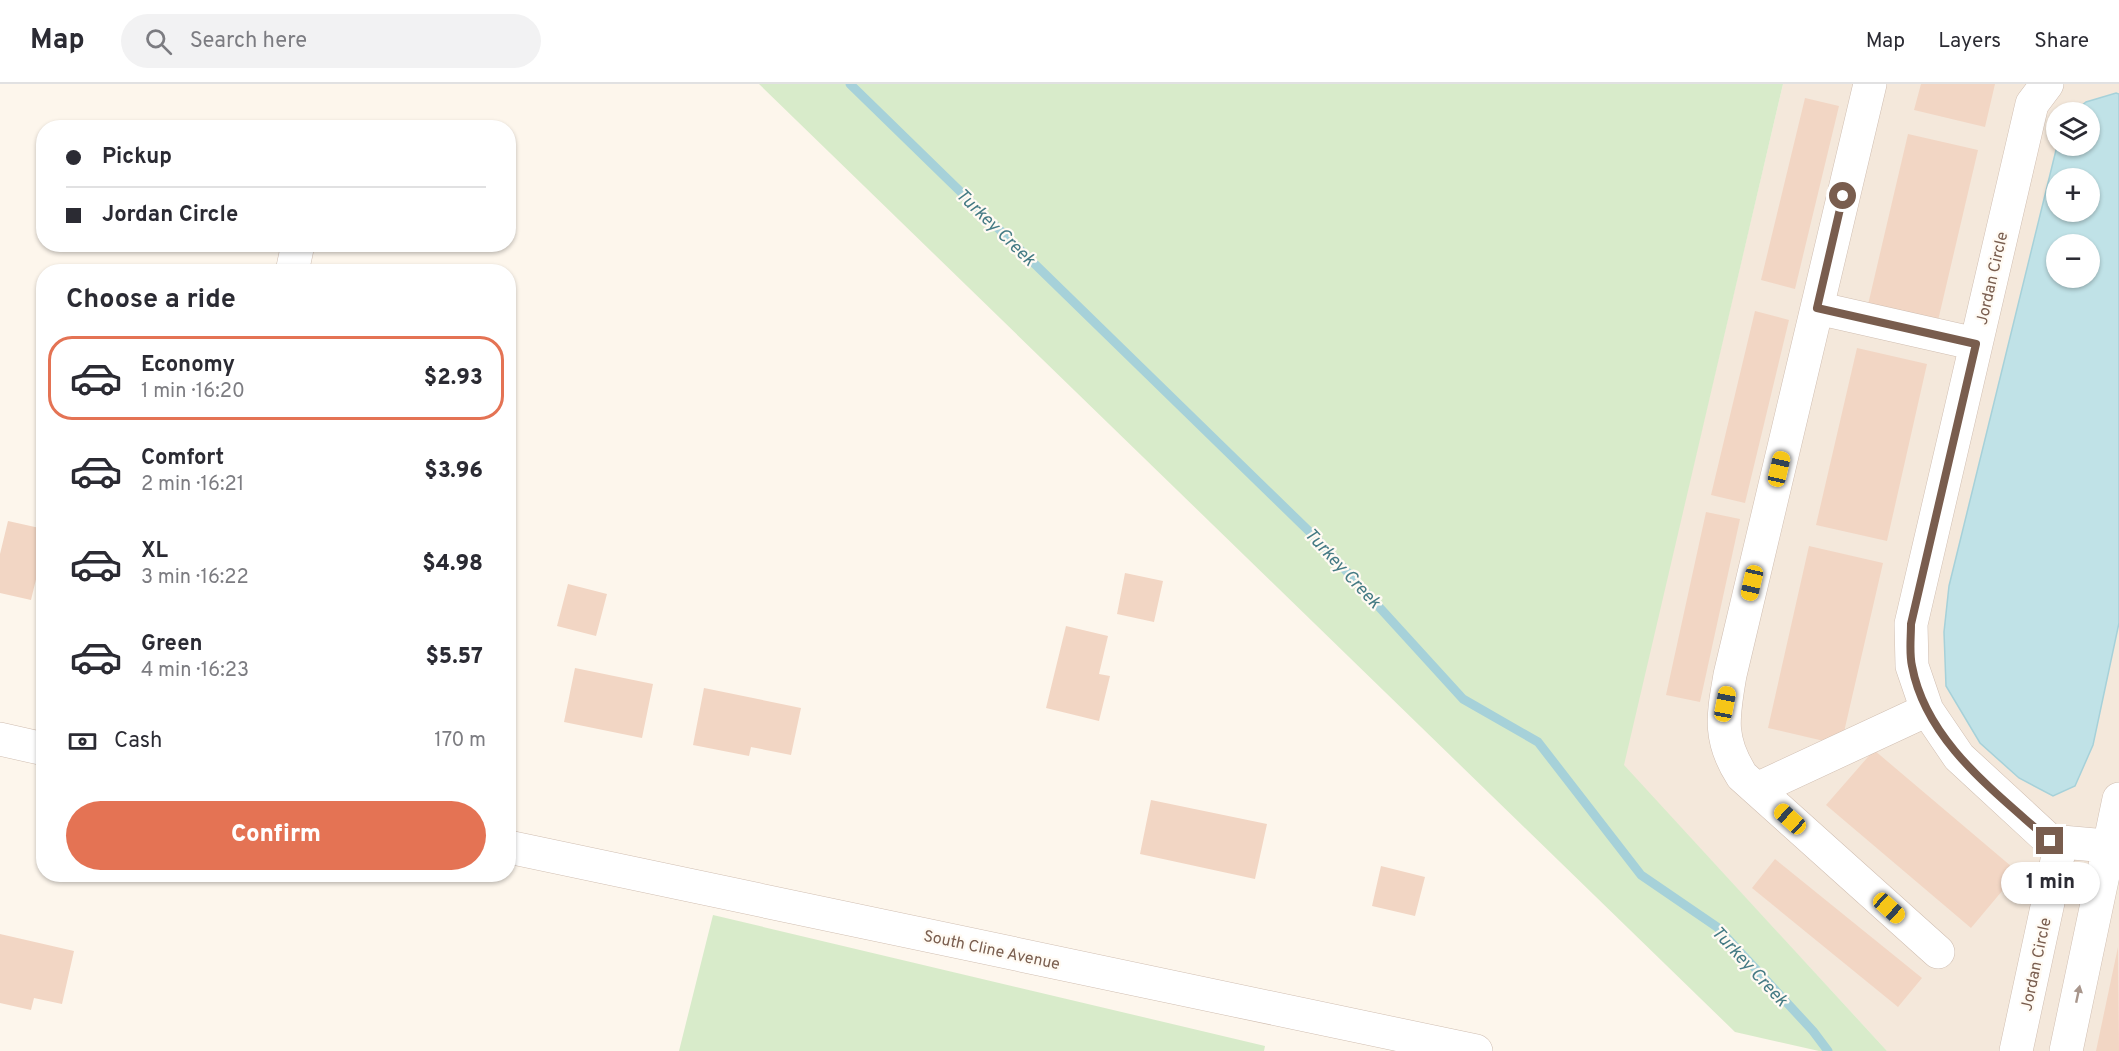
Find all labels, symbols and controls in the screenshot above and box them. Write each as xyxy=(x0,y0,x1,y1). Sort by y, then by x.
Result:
search box xyxy=(121,14,541,68)
text: Map xyxy=(30,23,85,59)
icon: search xyxy=(142,25,175,58)
text: Search here xyxy=(190,28,307,55)
text: Map xyxy=(1866,28,1905,55)
text: Layers xyxy=(1938,28,2001,55)
text: Share xyxy=(2034,28,2089,55)
map controls xyxy=(2046,102,2100,288)
button: layers xyxy=(2046,102,2100,156)
text: Pickup xyxy=(102,144,172,171)
button: + xyxy=(2046,168,2100,222)
route start xyxy=(1829,182,1856,209)
water label: Turkey Creek xyxy=(950,184,1040,272)
text: Jordan Circle xyxy=(102,202,238,229)
street label: Jordan Circle xyxy=(1973,230,2013,327)
button: − xyxy=(2046,234,2100,288)
text: Choose a ride xyxy=(66,283,236,317)
icon: car xyxy=(69,351,123,405)
text: Economy xyxy=(141,352,235,379)
text: $2.93 xyxy=(424,365,483,392)
text: 1 min · 16:20 xyxy=(141,379,245,405)
icon: car xyxy=(69,444,123,498)
text: Comfort xyxy=(141,445,224,472)
car xyxy=(1766,449,1792,489)
text: $3.96 xyxy=(424,458,483,485)
text: 2 min · 16:21 xyxy=(141,472,244,498)
water label: Turkey Creek xyxy=(1299,524,1386,615)
icon: car xyxy=(69,537,123,591)
text: XL xyxy=(141,538,168,565)
text: $4.98 xyxy=(422,551,483,578)
car xyxy=(1739,563,1765,603)
text: 3 min · 16:22 xyxy=(141,565,249,591)
icon: car xyxy=(69,630,123,684)
text: Green xyxy=(141,631,203,658)
text: $5.57 xyxy=(425,644,483,671)
text: 4 min · 16:23 xyxy=(141,658,249,684)
car xyxy=(1713,685,1737,723)
icon: cash xyxy=(66,725,99,758)
text: Cash xyxy=(114,728,163,755)
text: 170 m xyxy=(434,728,486,754)
car xyxy=(1771,800,1809,838)
button: Confirm xyxy=(66,801,486,870)
route end xyxy=(2036,827,2063,854)
callout: 1 min xyxy=(2000,862,2100,904)
text: 1 min xyxy=(2026,870,2075,896)
car xyxy=(1870,889,1908,927)
street label: Jordan Circle xyxy=(2017,916,2057,1013)
water label: Turkey Creek xyxy=(1706,922,1793,1013)
street label: South Cline Avenue xyxy=(922,927,1062,975)
one-way arrow xyxy=(2074,984,2083,1003)

